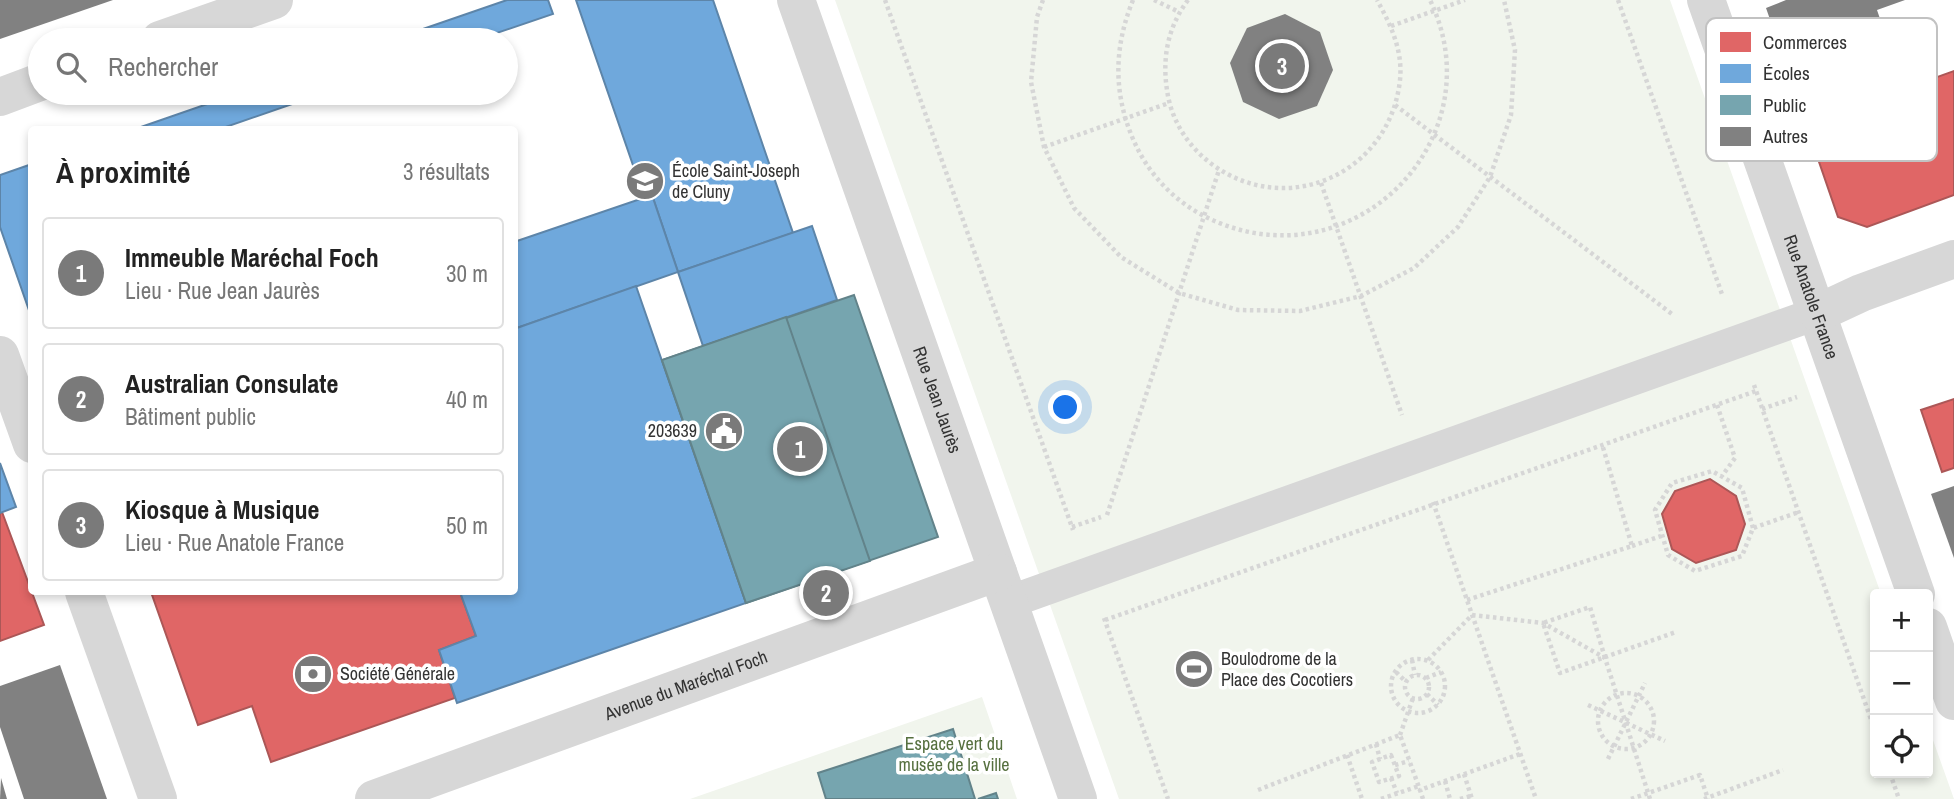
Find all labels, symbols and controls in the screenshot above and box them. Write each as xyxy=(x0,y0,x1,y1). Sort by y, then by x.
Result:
legend xyxy=(1706,18,1937,161)
search box xyxy=(28,28,518,105)
text: Commerces xyxy=(1763,29,1847,55)
pin: 3 xyxy=(1259,40,1305,92)
icon: search xyxy=(52,48,90,86)
text: Rechercher xyxy=(108,49,218,84)
text: Écoles xyxy=(1763,60,1810,86)
text: Public xyxy=(1763,92,1807,118)
text: Autres xyxy=(1762,123,1808,149)
text: À proximité xyxy=(56,152,190,192)
text: 3 résultats xyxy=(403,156,490,187)
place label: École Saint-Joseph de Cluny xyxy=(672,158,800,204)
school or university icon: École Saint-Joseph de Cluny xyxy=(624,160,666,202)
street label: Rue Anatole France xyxy=(1778,231,1845,363)
text: Immeuble Maréchal Foch xyxy=(125,240,379,275)
text: 1 xyxy=(76,258,86,289)
text: 30 m xyxy=(446,258,488,289)
text: Lieu · Rue Jean Jaurès xyxy=(125,275,320,306)
street label: Rue Jean Jaurès xyxy=(907,343,968,456)
text: Australian Consulate xyxy=(125,366,338,401)
text: 2 xyxy=(76,384,86,415)
text: 40 m xyxy=(446,384,488,415)
your location xyxy=(1048,390,1082,424)
text: Bâtiment public xyxy=(125,401,256,432)
public building icon: 203639 xyxy=(703,410,745,452)
place label: 203639 xyxy=(648,418,697,443)
pin: 1 xyxy=(777,423,823,475)
text: Kiosque à Musique xyxy=(125,492,319,527)
text: 3 xyxy=(76,510,86,541)
text: 50 m xyxy=(446,510,488,541)
text: Lieu · Rue Anatole France xyxy=(125,527,344,558)
pin: 2 xyxy=(803,567,849,619)
map controls xyxy=(1870,589,1933,778)
button: + xyxy=(1870,589,1933,652)
street label: Avenue du Maréchal Foch xyxy=(600,644,771,726)
place label: Boulodrome de la Place des Cocotiers xyxy=(1221,646,1353,692)
sports icon: Boulodrome de la Place des Cocotiers xyxy=(1173,648,1215,690)
button: − xyxy=(1870,652,1933,715)
bank icon: Société Générale xyxy=(292,653,334,695)
place label: Société Générale xyxy=(340,661,455,686)
button: locate xyxy=(1870,715,1933,778)
park label: Espace vert du musée de la ville xyxy=(899,731,1009,777)

